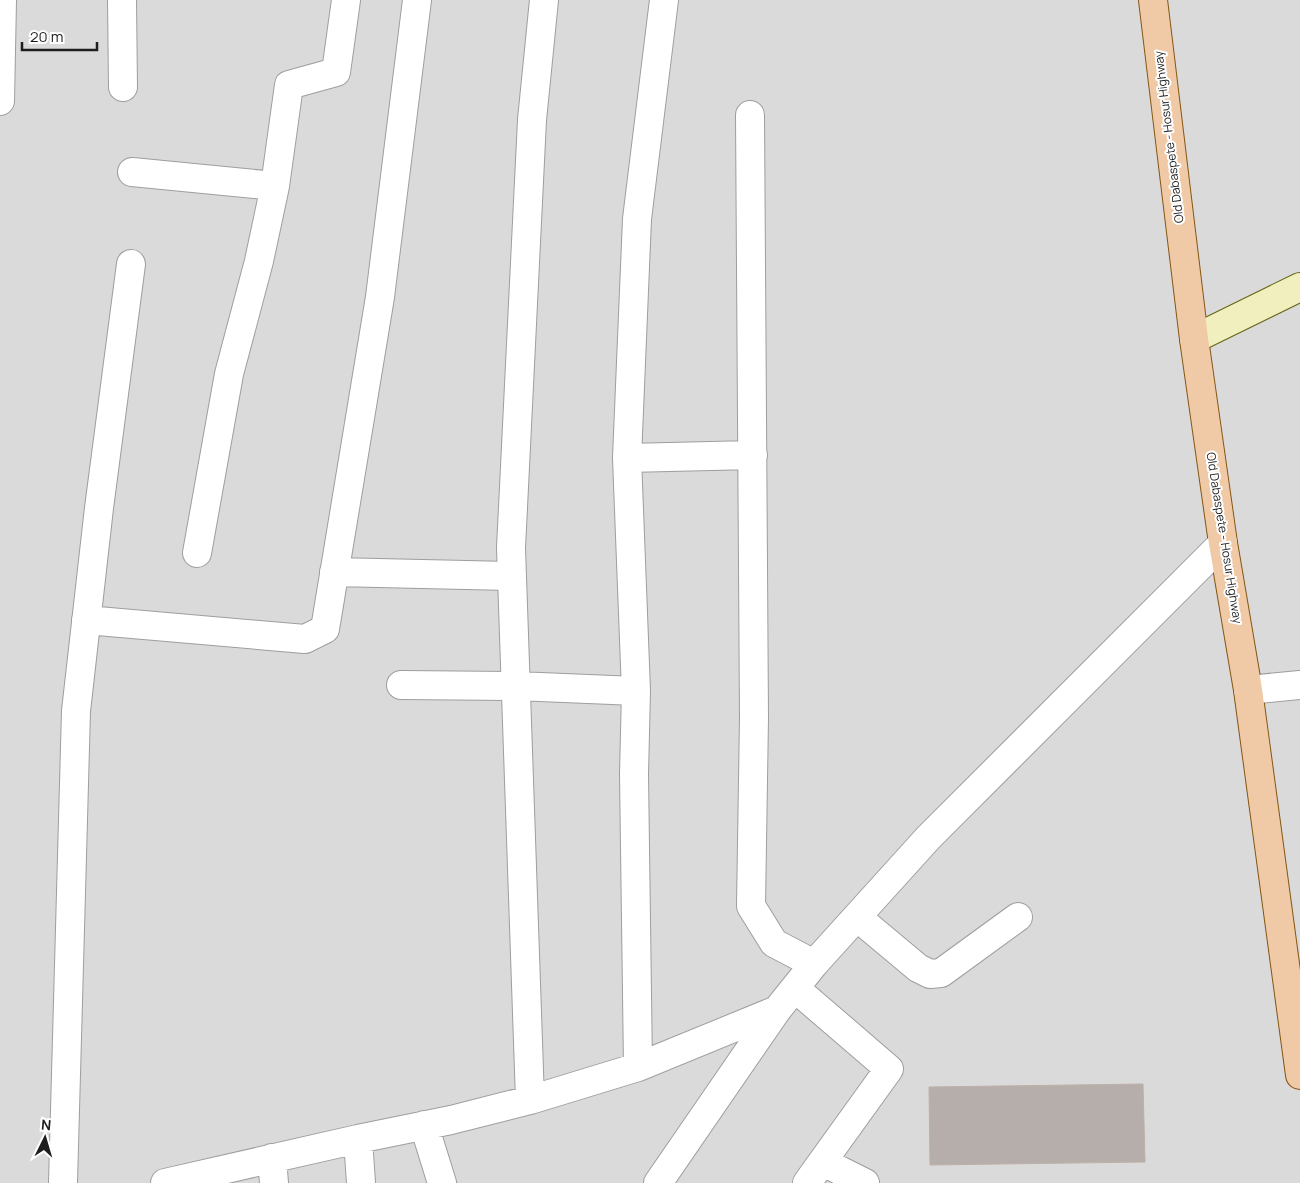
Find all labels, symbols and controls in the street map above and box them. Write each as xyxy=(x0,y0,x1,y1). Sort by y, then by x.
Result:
scale bar xyxy=(22,20,98,52)
text: 20 m xyxy=(30,26,63,47)
street label: Old Dabaspete - Hosur Highway xyxy=(1149,49,1188,224)
street label: Old Dabaspete - Hosur Highway xyxy=(1203,451,1247,626)
north arrow xyxy=(20,1113,70,1163)
text: N xyxy=(40,1115,52,1134)

